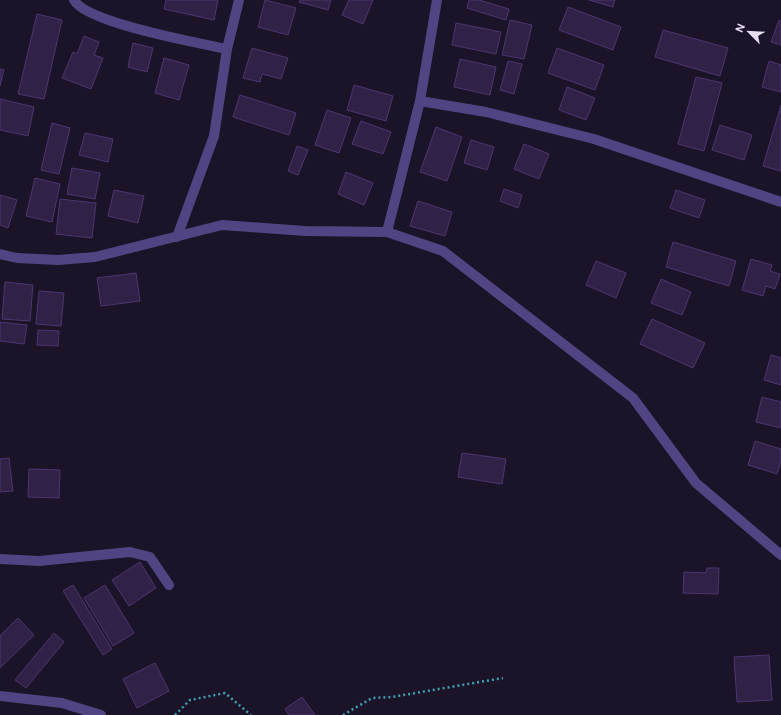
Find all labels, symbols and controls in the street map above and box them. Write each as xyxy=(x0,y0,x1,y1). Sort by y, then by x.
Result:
north arrow xyxy=(729,12,769,52)
text: N xyxy=(732,21,748,34)

